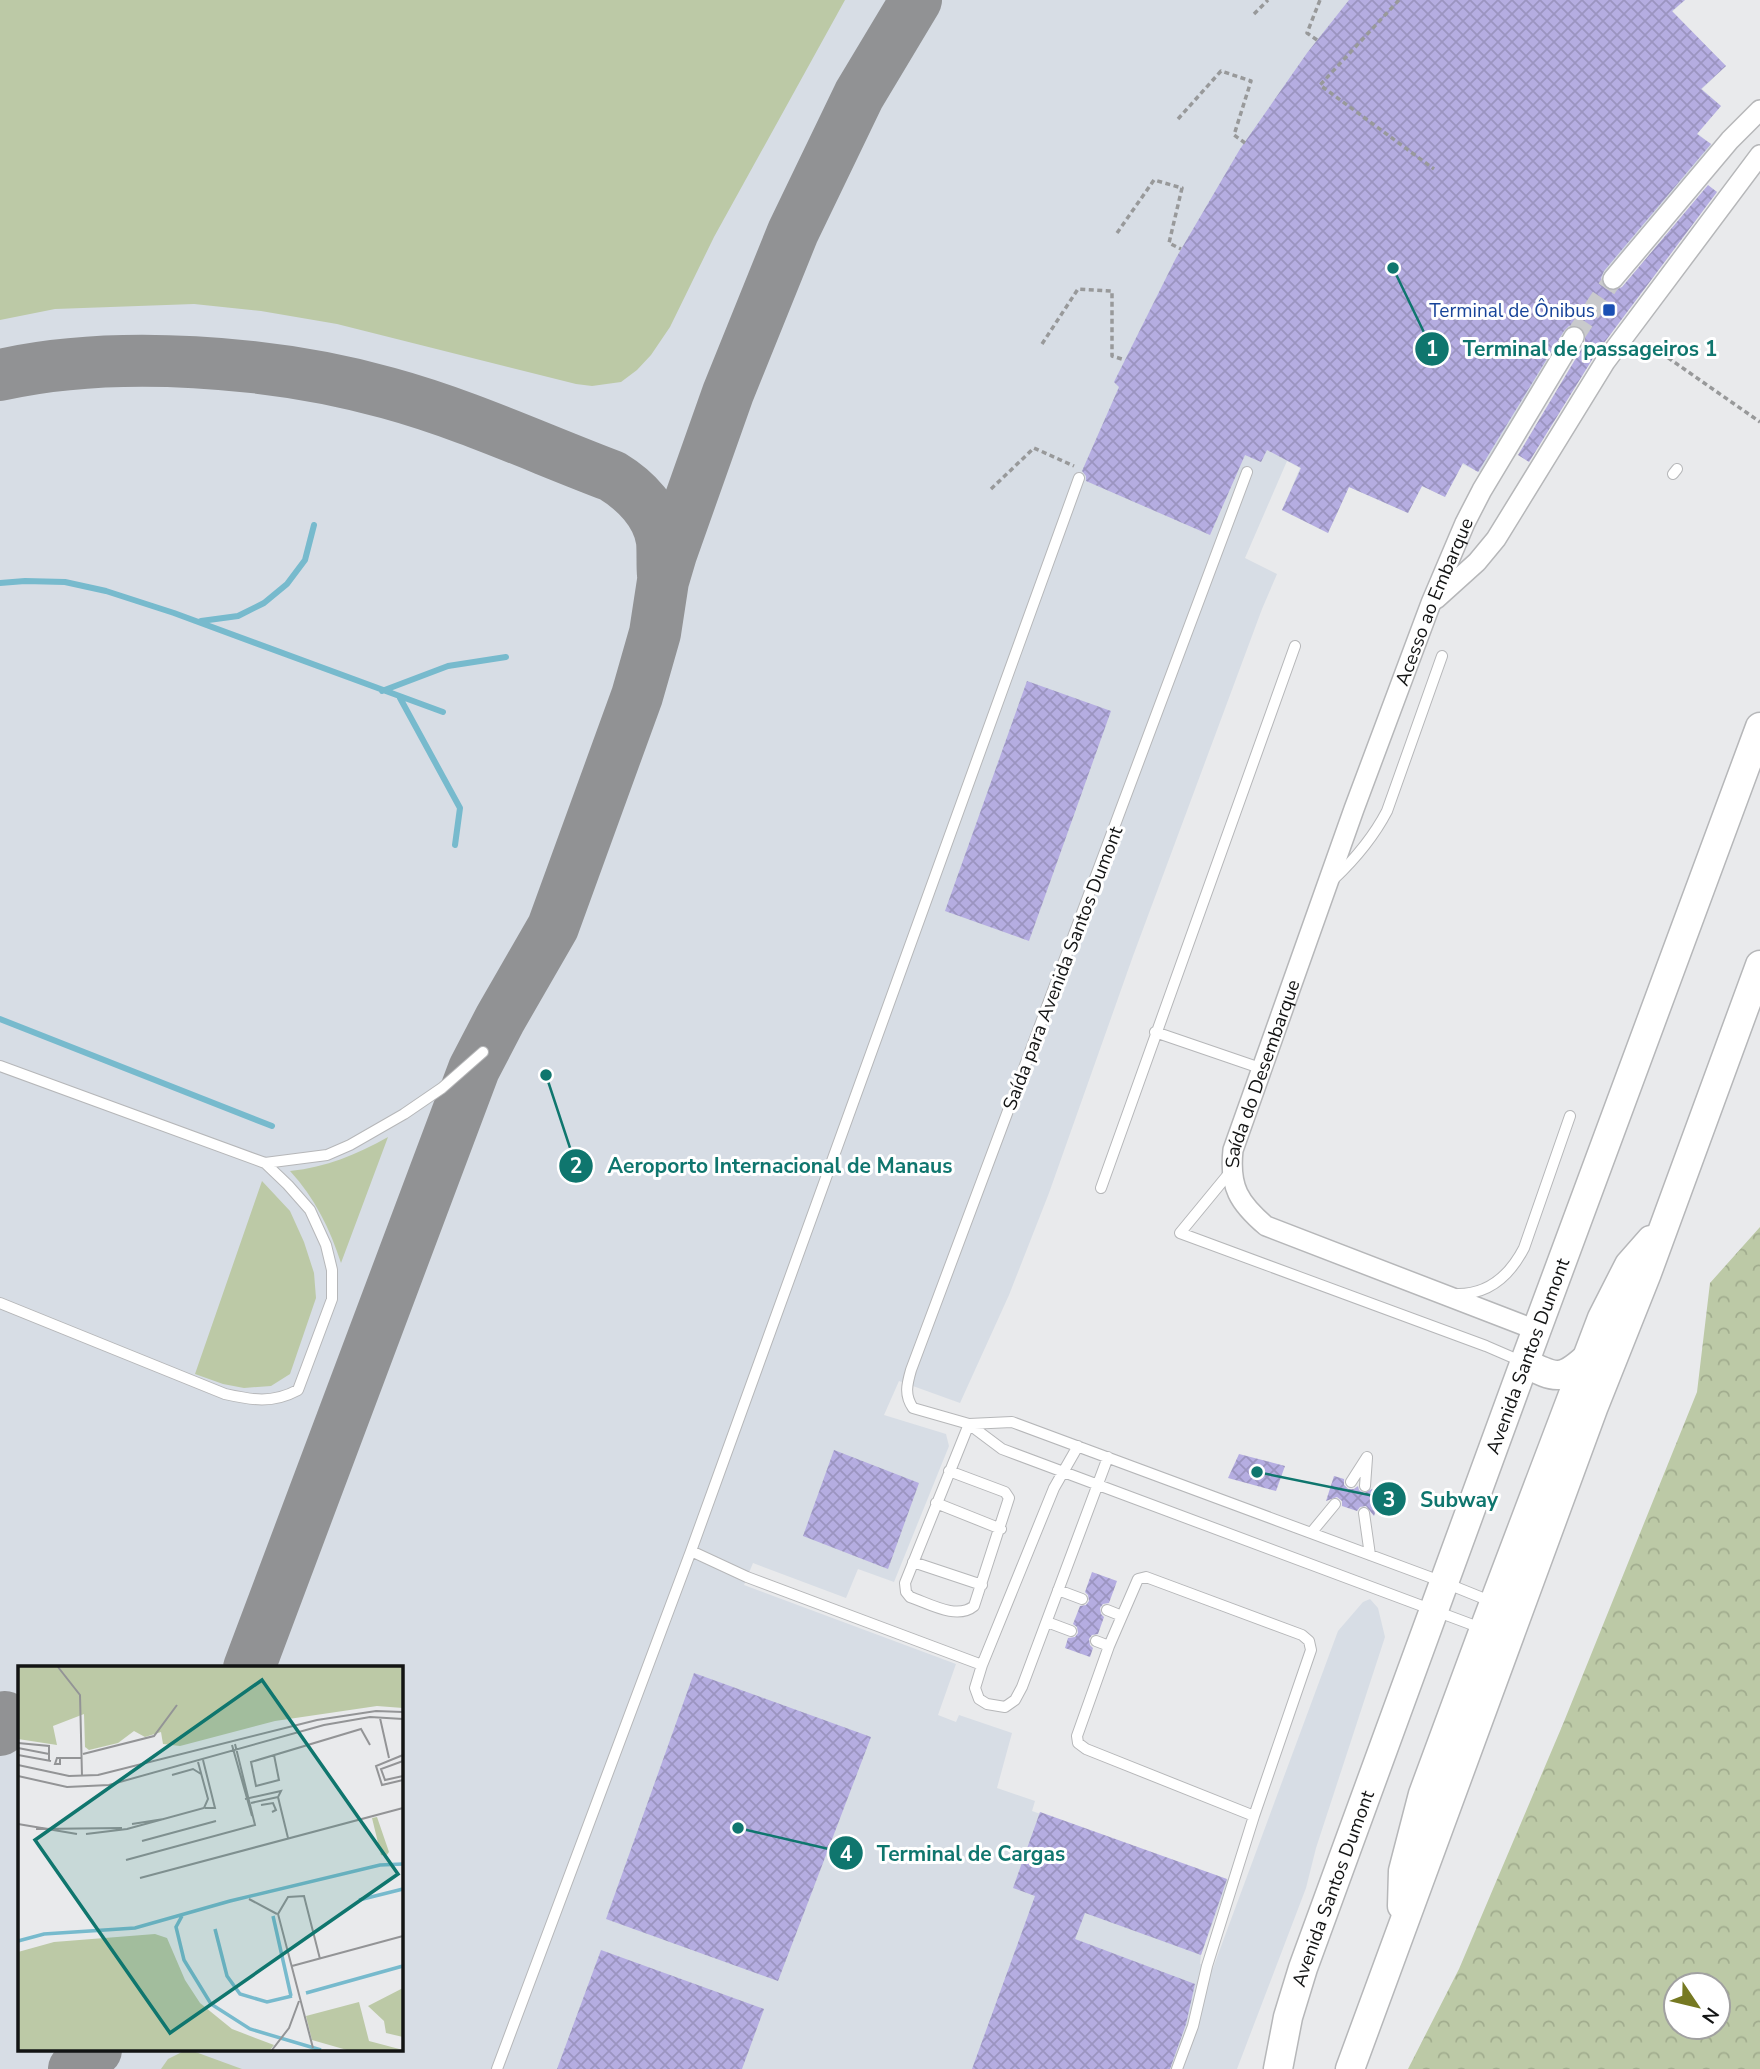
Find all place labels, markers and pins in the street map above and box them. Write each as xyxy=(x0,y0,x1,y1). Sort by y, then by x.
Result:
place label: Terminal de Ônibus xyxy=(1429,298,1595,324)
marker: Terminal de Ônibus xyxy=(1601,302,1617,318)
callout: Terminal de passageiros 1 xyxy=(1414,328,1732,370)
callout: Aeroporto Internacional de Manaus xyxy=(558,1145,966,1187)
callout: Subway xyxy=(1371,1478,1512,1520)
callout: Terminal de Cargas xyxy=(828,1832,1080,1874)

